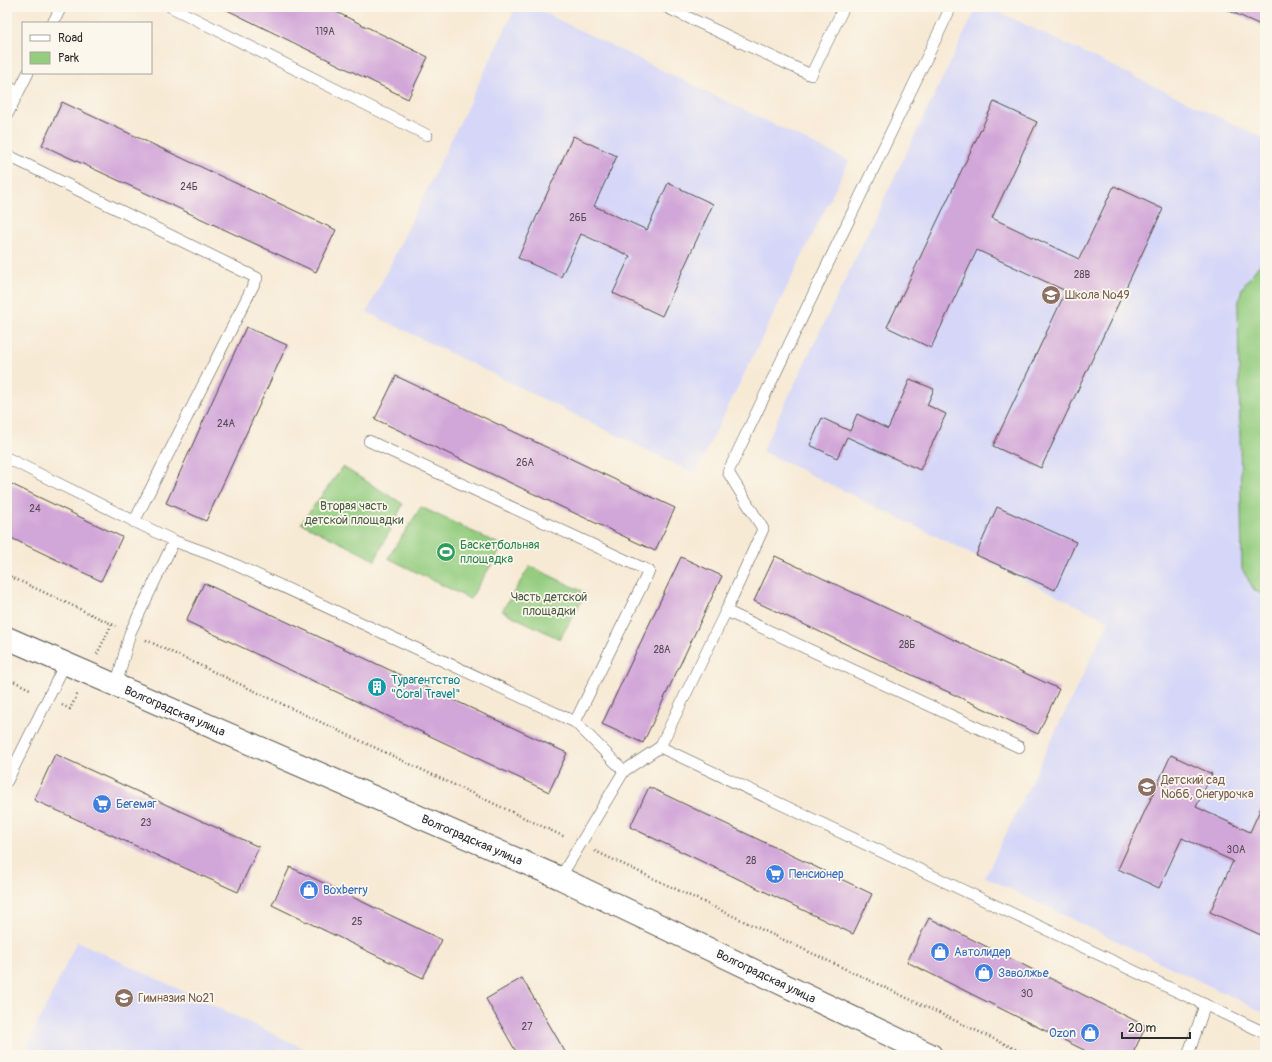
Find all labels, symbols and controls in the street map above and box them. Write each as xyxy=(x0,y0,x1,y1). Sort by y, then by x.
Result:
legend xyxy=(22,22,152,74)
house number: 119А xyxy=(315,26,335,38)
text: Road xyxy=(58,31,83,46)
text: Park xyxy=(58,51,79,66)
house number: 24Б xyxy=(180,181,198,193)
house number: 26Б xyxy=(569,212,587,224)
house number: 28В xyxy=(1074,269,1090,281)
school or university icon: Школа №49 xyxy=(1040,284,1062,306)
place label: Школа №49 xyxy=(1065,288,1130,303)
house number: 24А xyxy=(217,418,235,430)
house number: 26А xyxy=(516,457,534,469)
park label: Вторая часть детской площадки xyxy=(304,499,404,528)
house number: 24 xyxy=(29,503,41,515)
place label: Баскетбольная площадка xyxy=(460,538,540,567)
sports icon: Баскетбольная площадка xyxy=(435,541,457,563)
park label: Часть детской площадки xyxy=(511,590,587,619)
house number: 28Б xyxy=(899,639,915,651)
house number: 28А xyxy=(653,644,671,656)
place label: Турагентство "Coral Travel" xyxy=(391,673,461,702)
building icon: Турагентство "Coral Travel" xyxy=(366,676,388,698)
street label: Волгоградская улица xyxy=(122,682,228,740)
place label: Детский сад №66, Снегурочка xyxy=(1160,773,1254,802)
school or university icon: Детский сад №66, Снегурочка xyxy=(1136,776,1158,798)
supermarket icon: Бегемаг xyxy=(91,793,113,815)
place label: Бегемаг xyxy=(116,797,157,812)
street label: Волгоградская улица xyxy=(419,811,525,869)
house number: 23 xyxy=(141,817,152,829)
house number: 30А xyxy=(1227,844,1246,856)
house number: 28 xyxy=(746,855,756,867)
supermarket icon: Пенсионер xyxy=(764,863,786,885)
place label: Пенсионер xyxy=(789,867,844,882)
shop icon: Boxberry xyxy=(298,879,320,901)
place label: Boxberry xyxy=(323,883,368,898)
house number: 25 xyxy=(351,916,363,928)
shop icon: Автолидер xyxy=(929,941,951,963)
place label: Автолидер xyxy=(954,945,1011,960)
street label: Волгоградская улица xyxy=(714,946,819,1007)
shop icon: Заволжье xyxy=(973,962,995,984)
place label: Заволжье xyxy=(998,966,1049,981)
school or university icon: Гимназия №21 xyxy=(113,987,135,1009)
house number: 30 xyxy=(1021,988,1033,1000)
place label: Гимназия №21 xyxy=(138,991,214,1006)
scale bar xyxy=(1122,1014,1190,1040)
house number: 27 xyxy=(522,1021,533,1033)
text: 20 m xyxy=(1128,1021,1157,1036)
shop icon: Ozon xyxy=(1079,1022,1101,1044)
place label: Ozon xyxy=(1049,1026,1076,1041)

